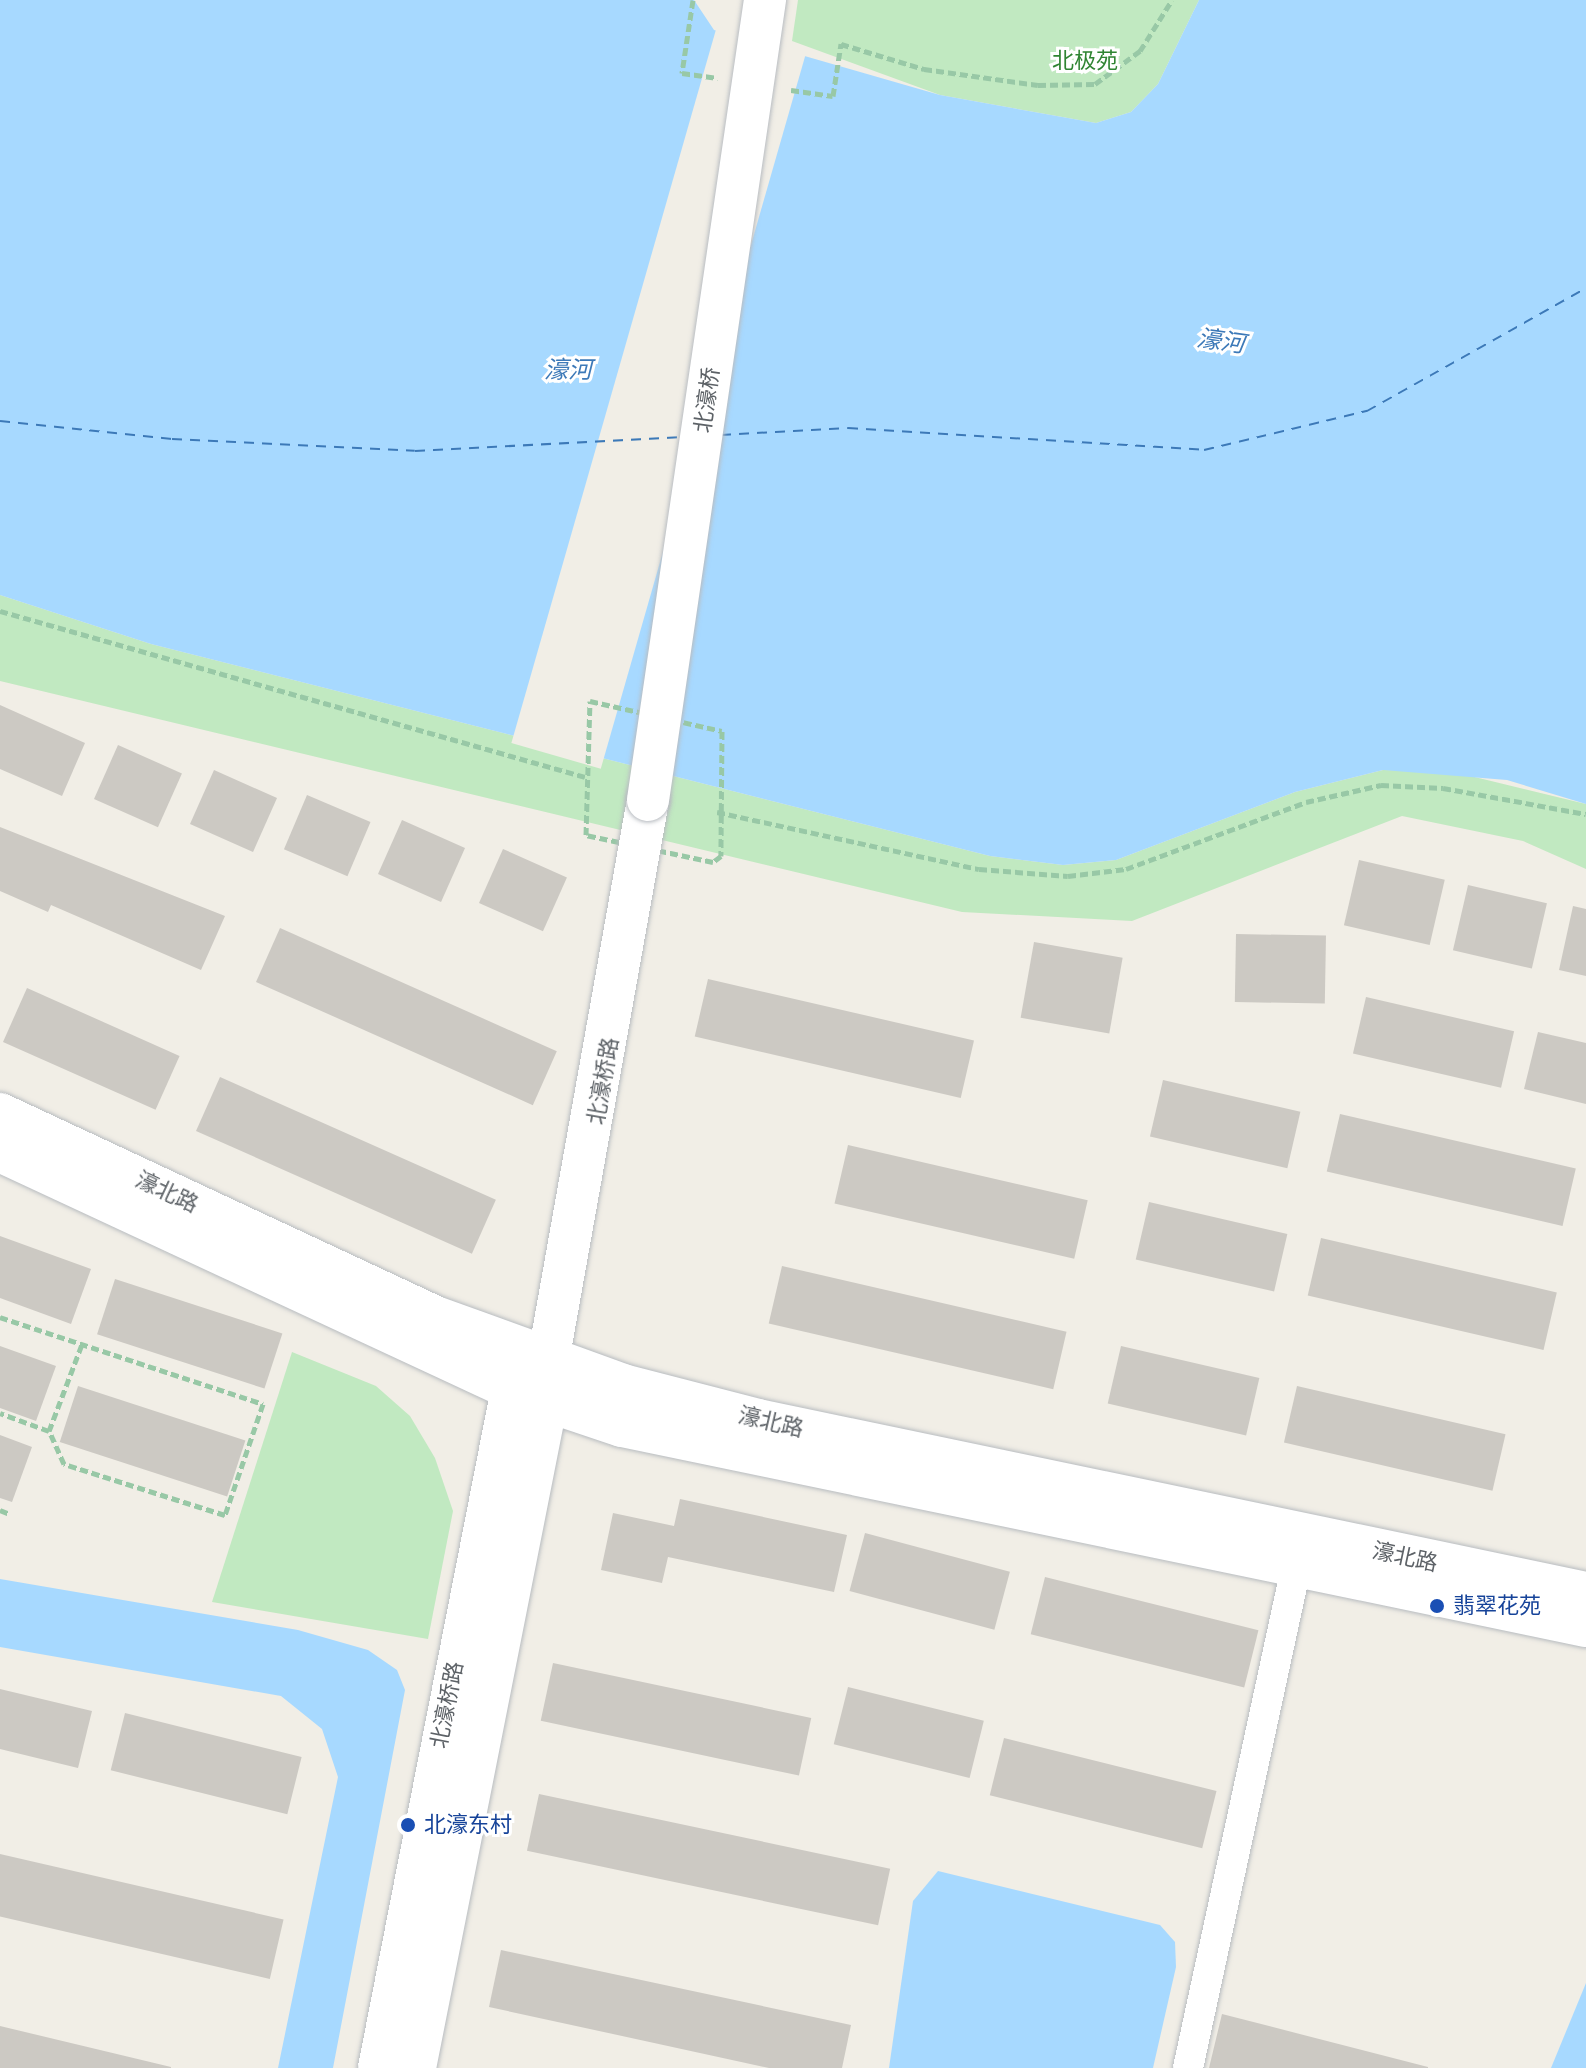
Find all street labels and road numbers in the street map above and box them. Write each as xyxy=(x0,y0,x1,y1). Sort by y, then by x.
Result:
street label: 北濠桥 xyxy=(689,365,725,435)
street label: 北濠桥路 xyxy=(582,1035,624,1127)
street label: 濠北路 xyxy=(132,1166,202,1218)
street label: 濠北路 xyxy=(736,1402,806,1442)
street label: 濠北路 xyxy=(1370,1537,1440,1577)
street label: 北濠桥路 xyxy=(426,1659,468,1751)

